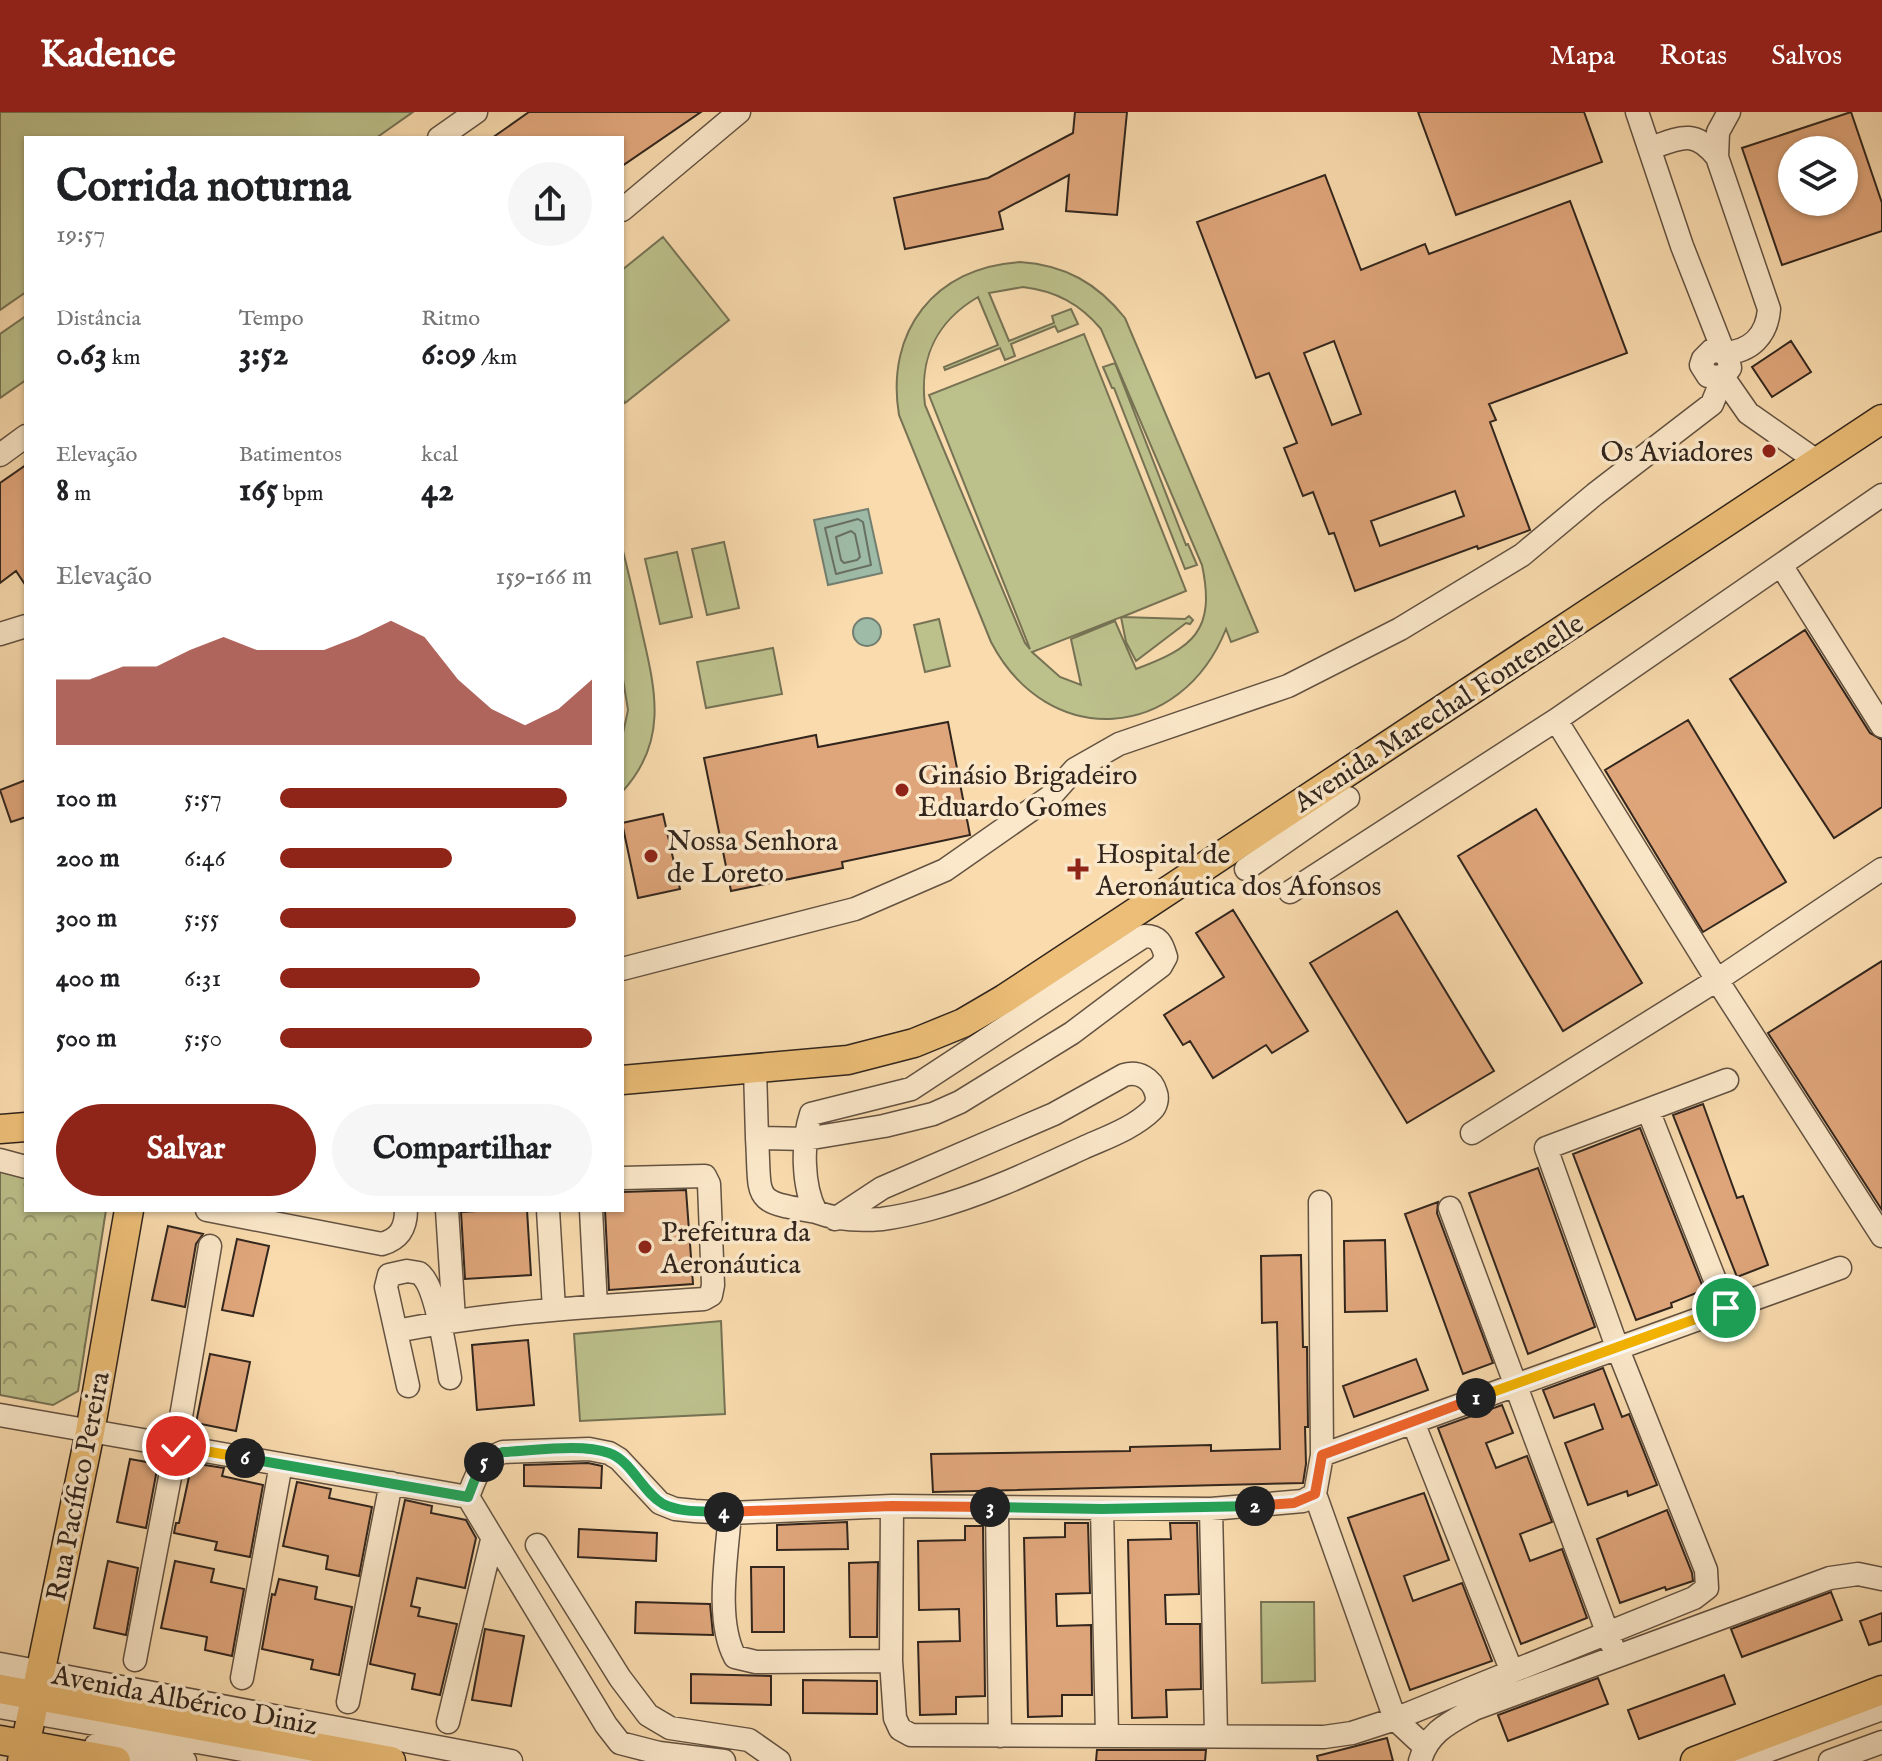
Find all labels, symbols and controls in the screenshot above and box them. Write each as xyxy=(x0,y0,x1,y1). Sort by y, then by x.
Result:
text: Kadence xyxy=(40,32,176,80)
text: Mapa xyxy=(1550,39,1615,74)
text: Rotas xyxy=(1659,39,1727,74)
text: Salvos xyxy=(1771,39,1842,74)
map controls xyxy=(1778,136,1858,216)
button: layers xyxy=(1778,136,1858,216)
text: Corrida noturna xyxy=(56,160,351,216)
button: share xyxy=(508,162,592,246)
text: 19:57 xyxy=(56,218,105,251)
text: Distância xyxy=(56,305,141,333)
text: Tempo xyxy=(239,305,304,333)
text: Ritmo xyxy=(421,305,480,333)
text: 0.63 xyxy=(56,333,107,376)
text: 3:52 xyxy=(239,333,288,376)
text: 6:09 xyxy=(421,333,476,376)
text: km xyxy=(107,344,141,372)
text: /km xyxy=(476,344,517,372)
place label: Os Aviadores xyxy=(1601,436,1753,471)
text: Elevação xyxy=(56,441,137,469)
text: Batimentos xyxy=(239,441,342,469)
text: kcal xyxy=(421,441,458,469)
marker: Os Aviadores xyxy=(1760,442,1778,460)
text: 8 xyxy=(56,469,69,512)
text: 165 xyxy=(239,469,278,512)
text: 42 xyxy=(421,469,454,512)
text: m xyxy=(69,480,91,508)
text: bpm xyxy=(278,480,323,508)
text: Elevação xyxy=(56,560,152,593)
text: 159–166 m xyxy=(495,560,592,593)
street label: Avenida Marechal Fontenelle xyxy=(1287,607,1591,822)
place label: Ginásio Brigadeiro Eduardo Gomes xyxy=(918,759,1137,826)
marker: Ginásio Brigadeiro Eduardo Gomes xyxy=(893,781,911,799)
text: 100 m xyxy=(56,782,117,815)
text: 5:57 xyxy=(184,782,222,815)
place label: Nossa Senhora de Loreto xyxy=(667,825,839,892)
place label: Hospital de Aeronáutica dos Afonsos xyxy=(1095,838,1381,905)
text: 200 m xyxy=(56,842,120,875)
text: 6:46 xyxy=(184,842,226,875)
marker: Nossa Senhora de Loreto xyxy=(642,847,660,865)
marker: Hospital de Aeronáutica dos Afonsos xyxy=(1067,858,1089,880)
text: 300 m xyxy=(56,902,117,935)
text: 5:55 xyxy=(184,902,219,935)
text: 400 m xyxy=(56,962,120,995)
text: 6:31 xyxy=(184,962,221,995)
text: 500 m xyxy=(56,1022,117,1055)
text: 5:50 xyxy=(184,1022,222,1055)
button: Salvar xyxy=(56,1104,316,1196)
button: Compartilhar xyxy=(332,1104,592,1196)
place label: Prefeitura da Aeronáutica xyxy=(660,1216,811,1283)
marker: Prefeitura da Aeronáutica xyxy=(636,1238,654,1256)
pin xyxy=(1692,1274,1760,1342)
icon: arrive xyxy=(1704,1286,1748,1330)
street label: Rua Pacífico Pereira xyxy=(40,1368,119,1604)
pin: 1 xyxy=(1456,1378,1496,1418)
text: 1 xyxy=(1472,1384,1480,1412)
pin xyxy=(142,1412,210,1480)
icon: check xyxy=(154,1424,198,1468)
pin: 6 xyxy=(225,1438,265,1478)
pin: 5 xyxy=(464,1442,504,1482)
text: 6 xyxy=(240,1444,250,1472)
text: 5 xyxy=(480,1448,488,1476)
pin: 2 xyxy=(1235,1486,1275,1526)
pin: 3 xyxy=(970,1487,1010,1527)
pin: 4 xyxy=(704,1492,744,1532)
text: 2 xyxy=(1250,1492,1260,1520)
text: 3 xyxy=(986,1493,994,1521)
text: 4 xyxy=(719,1498,729,1526)
street label: Avenida Albérico Diniz xyxy=(48,1658,320,1744)

